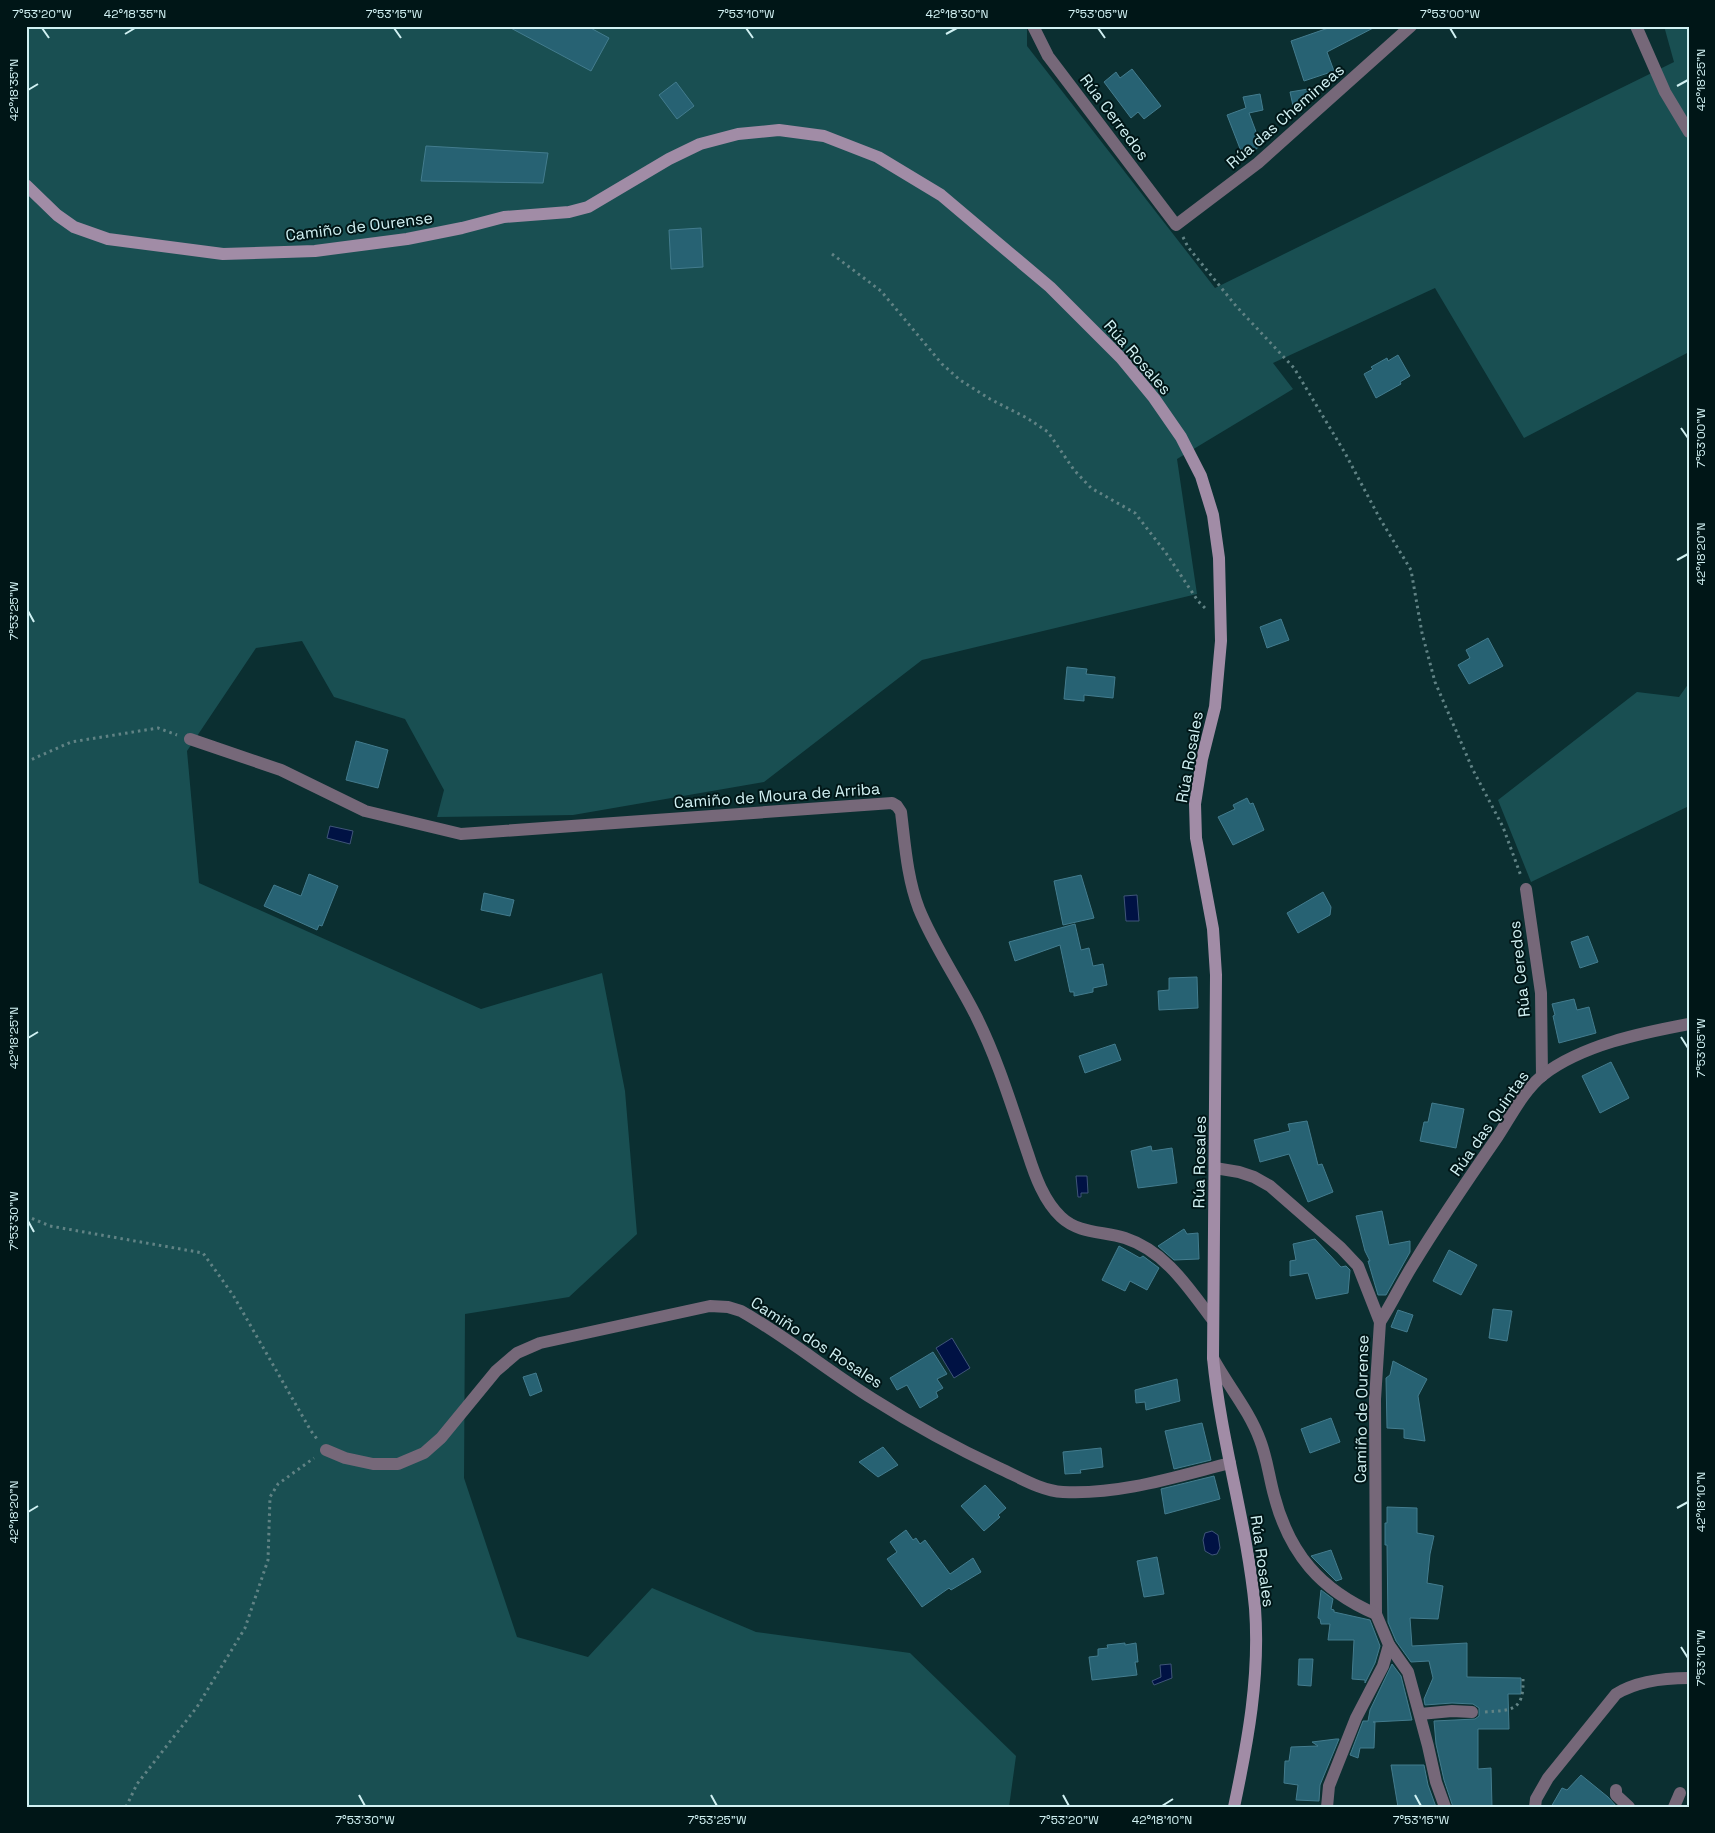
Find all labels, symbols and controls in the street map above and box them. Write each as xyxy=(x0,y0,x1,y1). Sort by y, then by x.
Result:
text: 7°53'20"W xyxy=(12,6,72,22)
text: 42°18'35"N xyxy=(104,6,166,22)
text: 7°53'15"W xyxy=(366,6,423,22)
text: 7°53'10"W xyxy=(717,6,775,22)
text: 42°18'30"N xyxy=(926,6,988,22)
text: 7°53'05"W xyxy=(1068,6,1128,22)
text: 7°53'00"W xyxy=(1420,6,1480,22)
text: 42°18'25"N xyxy=(1693,49,1709,111)
text: 42°18'35"N xyxy=(6,59,22,121)
street label: Rúa das Chemineas xyxy=(1222,59,1349,173)
street label: Rúa Cerredos xyxy=(1075,70,1154,165)
street label: Camiño de Ourense xyxy=(284,207,434,246)
street label: Rúa Rosales xyxy=(1099,316,1176,399)
text: 7°53'00"W xyxy=(1693,408,1709,468)
text: 42°18'20"N xyxy=(1693,523,1709,585)
text: 7°53'25"W xyxy=(6,581,22,640)
street label: Rúa Rosales xyxy=(1171,710,1208,804)
street label: Camiño de Moura de Arriba xyxy=(673,778,881,813)
street label: Rúa Ceredos xyxy=(1504,920,1535,1018)
text: 42°18'25"N xyxy=(6,1007,22,1069)
text: 7°53'05"W xyxy=(1693,1018,1709,1078)
street label: Rúa das Quintas xyxy=(1445,1066,1534,1180)
street label: Rúa Rosales xyxy=(1188,1116,1211,1208)
text: 7°53'30"W xyxy=(6,1191,22,1251)
street label: Camiño dos Rosales xyxy=(747,1292,887,1393)
street label: Camiño de Ourense xyxy=(1350,1335,1373,1483)
text: 42°18'10"N xyxy=(1693,1472,1709,1532)
text: 42°18'20"N xyxy=(6,1481,22,1543)
street label: Rúa Rosales xyxy=(1246,1514,1279,1608)
text: 7°53'10"W xyxy=(1693,1629,1709,1687)
text: 7°53'30"W xyxy=(335,1812,395,1828)
text: 7°53'25"W xyxy=(688,1812,747,1828)
text: 7°53'20"W xyxy=(1039,1812,1099,1828)
text: 42°18'10"N xyxy=(1132,1812,1192,1828)
text: 7°53'15"W xyxy=(1393,1812,1450,1828)

